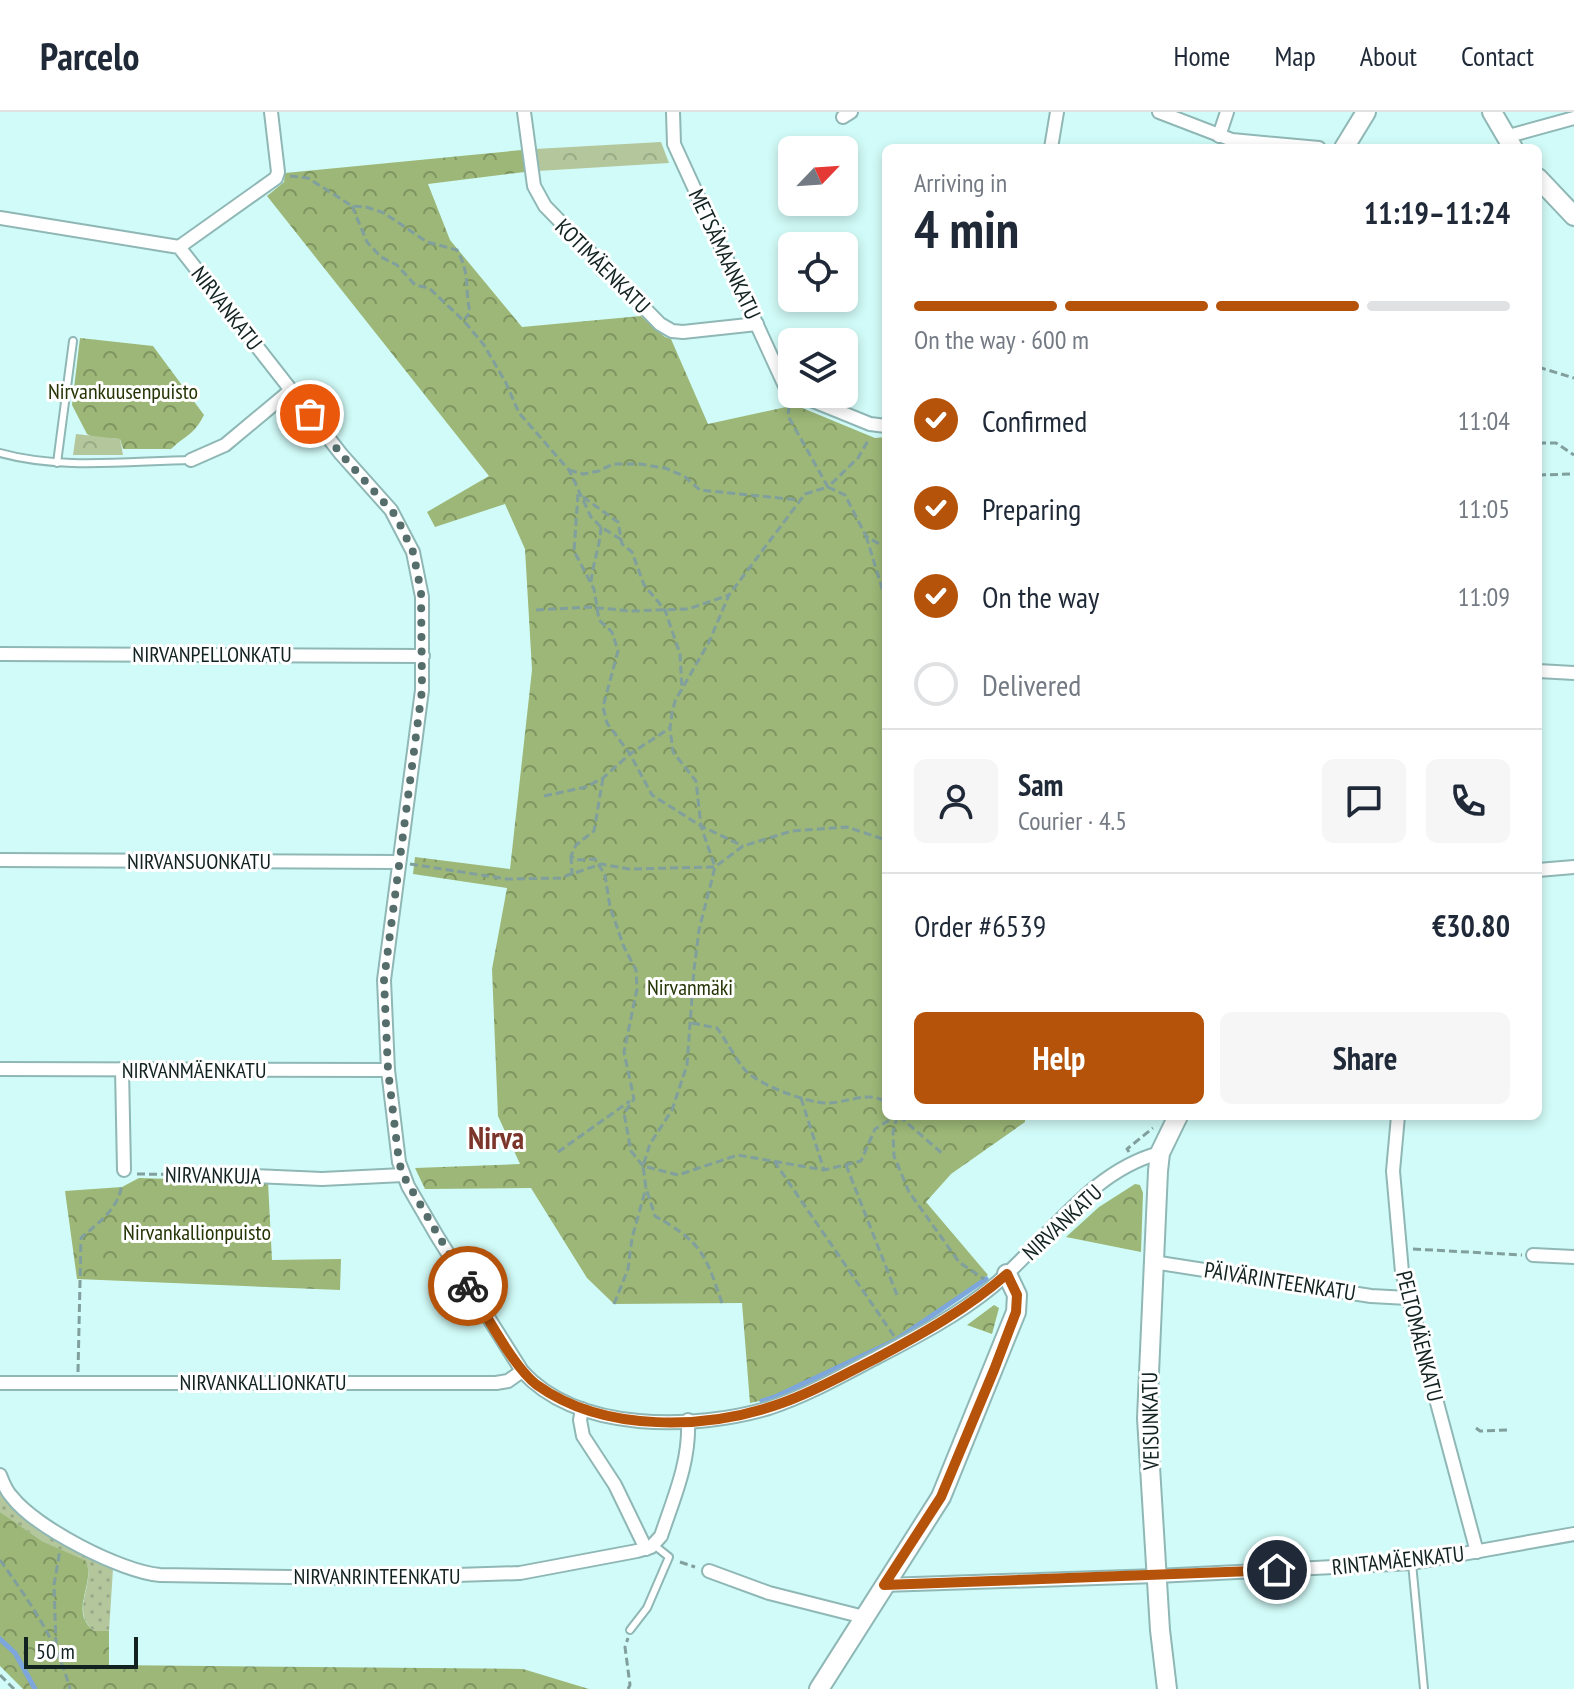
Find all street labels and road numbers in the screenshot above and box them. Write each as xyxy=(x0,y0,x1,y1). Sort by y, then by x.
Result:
street label: METSÄMAANKATU xyxy=(683,184,767,324)
street label: KOTIMÄENKATU xyxy=(550,213,656,319)
street label: NIRVANKATU xyxy=(185,260,269,356)
street label: NIRVANPELLONKATU xyxy=(132,640,292,668)
street label: NIRVANSUONKATU xyxy=(127,847,271,875)
street label: NIRVANMÄENKATU xyxy=(122,1056,266,1084)
street label: NIRVANKUJA xyxy=(165,1160,262,1190)
street label: NIRVANKATU xyxy=(1016,1178,1108,1266)
street label: PÄIVÄRINTEENKATU xyxy=(1202,1255,1358,1307)
street label: PELTOMÄENKATU xyxy=(1390,1268,1450,1404)
street label: NIRVANKALLIONKATU xyxy=(179,1368,347,1396)
street label: VEISUNKATU xyxy=(1135,1372,1165,1471)
street label: RINTAMÄENKATU xyxy=(1330,1539,1466,1581)
street label: NIRVANRINTEENKATU xyxy=(293,1562,461,1590)

